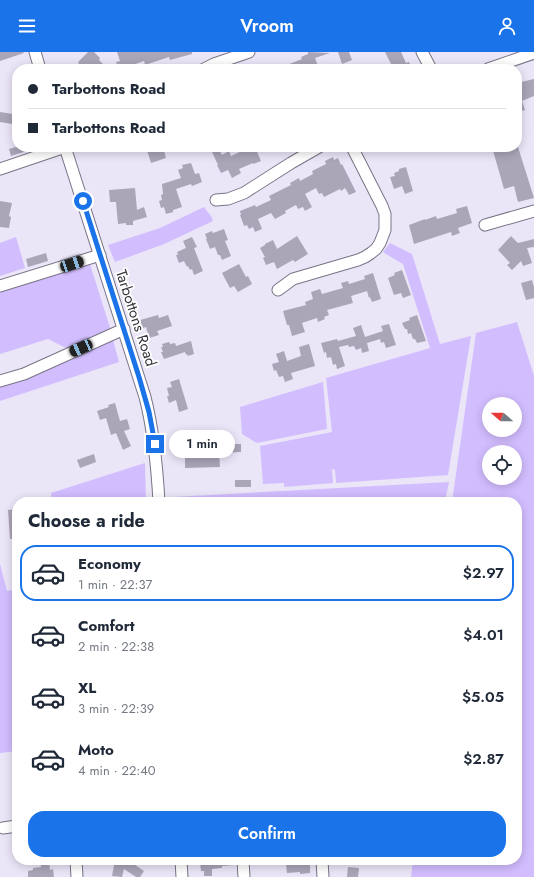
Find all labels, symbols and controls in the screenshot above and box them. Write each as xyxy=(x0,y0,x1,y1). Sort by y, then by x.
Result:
text: Vroom xyxy=(240,13,294,39)
icon: menu xyxy=(16,15,38,37)
icon: person xyxy=(496,15,518,37)
text: Tarbottons Road xyxy=(52,78,166,100)
text: Tarbottons Road xyxy=(52,117,166,139)
route start xyxy=(74,192,92,210)
car xyxy=(59,255,85,273)
street label: Tarbottons Road xyxy=(110,267,162,369)
car xyxy=(68,338,94,358)
north arrow xyxy=(482,397,522,437)
map controls xyxy=(482,397,522,485)
callout: 1 min xyxy=(169,430,235,458)
text: 1 min xyxy=(186,434,218,453)
route end xyxy=(146,435,164,453)
button: locate xyxy=(482,445,522,485)
text: Choose a ride xyxy=(28,508,145,534)
text: Economy xyxy=(78,553,141,575)
icon: car xyxy=(30,555,66,591)
text: $2.97 xyxy=(463,562,504,584)
text: 1 min · 22:37 xyxy=(78,575,152,594)
text: Comfort xyxy=(78,615,135,637)
icon: car xyxy=(30,617,66,653)
text: $4.01 xyxy=(463,624,504,646)
text: 2 min · 22:38 xyxy=(78,637,154,656)
text: XL xyxy=(78,677,96,699)
icon: car xyxy=(30,679,66,715)
text: $5.05 xyxy=(462,686,504,708)
text: 3 min · 22:39 xyxy=(78,699,154,718)
text: Moto xyxy=(78,739,114,761)
icon: car xyxy=(30,741,66,777)
text: $2.87 xyxy=(463,748,504,770)
text: 4 min · 22:40 xyxy=(78,761,156,780)
button: Confirm xyxy=(28,811,506,857)

